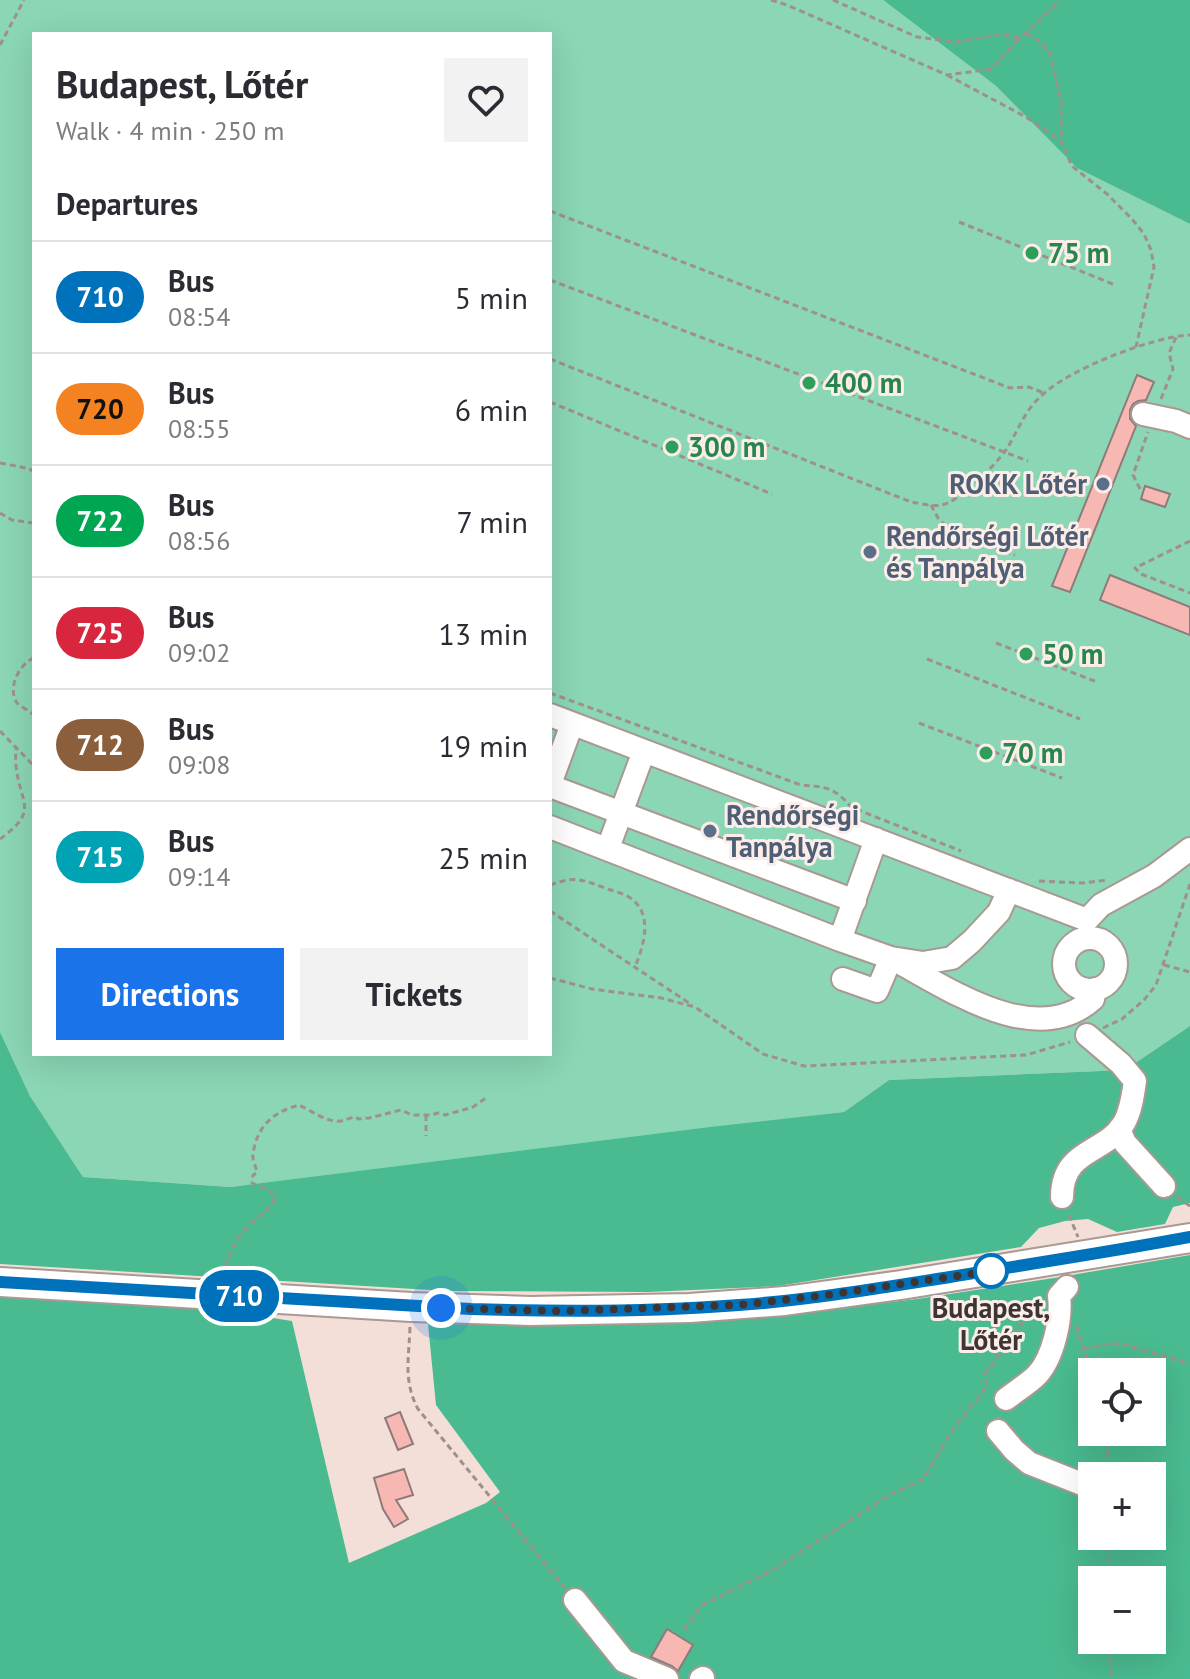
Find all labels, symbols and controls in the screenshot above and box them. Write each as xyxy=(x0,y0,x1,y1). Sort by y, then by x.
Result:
button: heart xyxy=(444,58,528,142)
text: Budapest, Lőtér xyxy=(56,59,308,108)
text: Walk · 4 min · 250 m xyxy=(56,114,284,147)
text: Departures xyxy=(56,184,198,223)
place label: 75 m xyxy=(1048,234,1109,271)
marker: 75 m xyxy=(1023,244,1041,262)
text: Bus xyxy=(168,261,215,300)
text: 710 xyxy=(76,278,124,315)
text: 5 min xyxy=(455,278,528,317)
text: 08:54 xyxy=(168,300,230,333)
place label: 400 m xyxy=(825,364,902,401)
text: Bus xyxy=(168,373,215,412)
marker: 400 m xyxy=(800,374,818,392)
text: 720 xyxy=(76,390,124,427)
text: 6 min xyxy=(455,390,528,429)
text: 08:55 xyxy=(168,412,230,445)
place label: 300 m xyxy=(688,428,765,465)
marker: 300 m xyxy=(663,438,681,456)
place label: ROKK Lőtér xyxy=(949,465,1087,502)
marker: ROKK Lőtér xyxy=(1094,475,1112,493)
text: Bus xyxy=(168,485,215,524)
text: 722 xyxy=(76,502,124,539)
text: 7 min xyxy=(456,502,528,541)
place label: Rendőrségi Lőtér és Tanpálya xyxy=(886,517,1089,586)
text: 08:56 xyxy=(168,524,230,557)
marker: Rendőrségi Lőtér és Tanpálya xyxy=(861,543,879,561)
text: Bus xyxy=(168,597,215,636)
text: 725 xyxy=(76,614,124,651)
text: 13 min xyxy=(438,614,528,653)
place label: 50 m xyxy=(1042,635,1103,672)
text: 09:02 xyxy=(168,636,230,669)
marker: 50 m xyxy=(1017,645,1035,663)
text: Bus xyxy=(168,709,215,748)
text: 712 xyxy=(76,726,124,763)
text: 19 min xyxy=(438,726,528,765)
place label: 70 m xyxy=(1002,734,1063,771)
marker: 70 m xyxy=(977,744,995,762)
text: 09:08 xyxy=(168,748,230,781)
place label: Rendőrségi Tanpálya xyxy=(726,796,859,865)
text: Bus xyxy=(168,821,215,860)
marker: Rendőrségi Tanpálya xyxy=(701,822,719,840)
text: 715 xyxy=(76,838,124,875)
text: 25 min xyxy=(438,838,528,877)
text: 09:14 xyxy=(168,860,230,893)
button: Directions xyxy=(56,948,284,1040)
button: Tickets xyxy=(300,948,528,1040)
marker: Budapest, Lőtér xyxy=(974,1254,1008,1288)
line badge: 710 xyxy=(193,1270,285,1322)
text: 710 xyxy=(215,1277,263,1314)
your location xyxy=(421,1288,461,1328)
place label: Budapest, Lőtér xyxy=(932,1289,1050,1358)
map controls xyxy=(1078,1358,1166,1654)
button: locate xyxy=(1078,1358,1166,1446)
button: + xyxy=(1078,1462,1166,1550)
button: − xyxy=(1078,1566,1166,1654)

